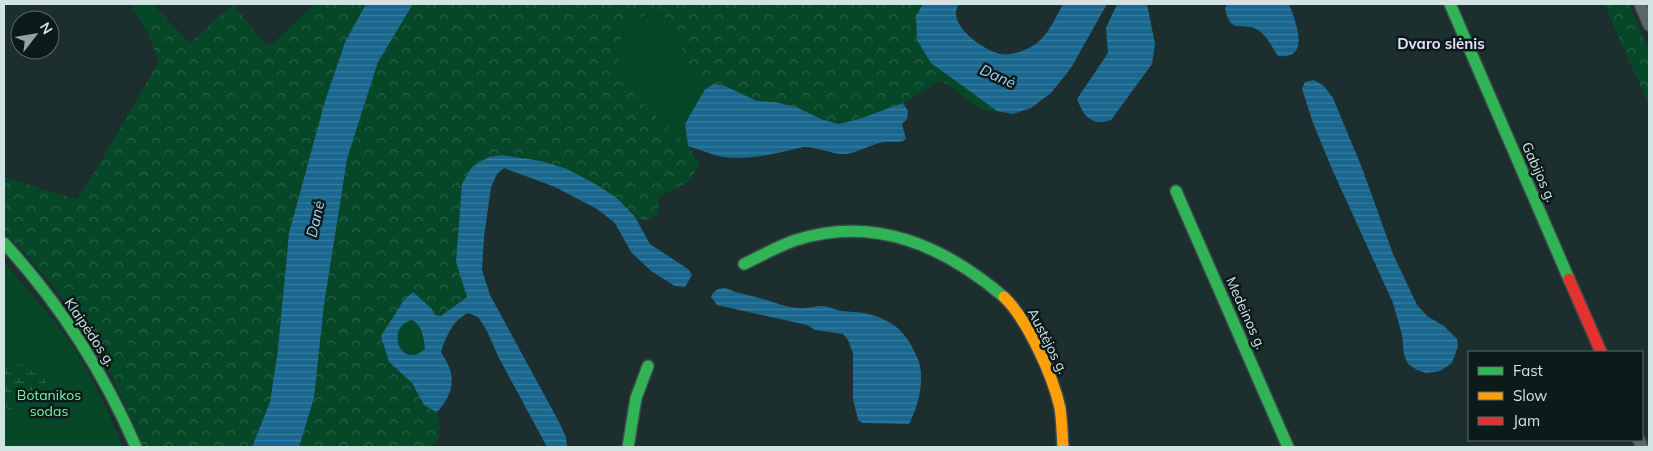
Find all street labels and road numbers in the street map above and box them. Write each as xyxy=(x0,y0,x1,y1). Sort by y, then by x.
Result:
street label: Gabijos g. xyxy=(1518,139,1560,205)
street label: Medeinos g. xyxy=(1222,274,1270,352)
street label: Klaipėdos g. xyxy=(61,294,119,370)
street label: Austėjos g. xyxy=(1024,305,1072,377)

